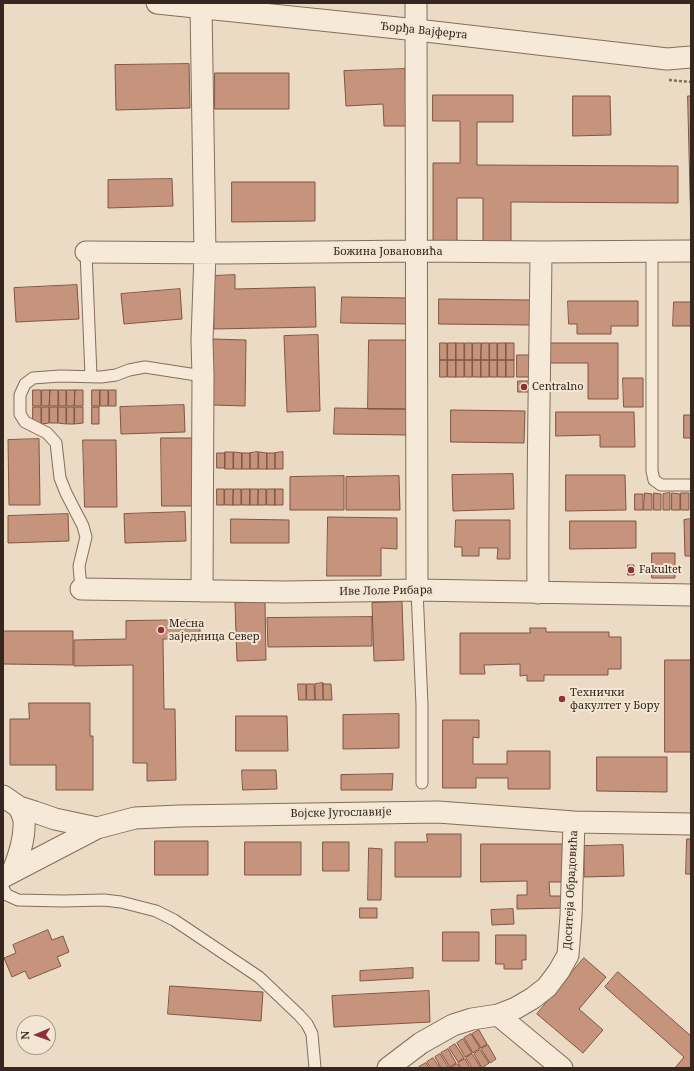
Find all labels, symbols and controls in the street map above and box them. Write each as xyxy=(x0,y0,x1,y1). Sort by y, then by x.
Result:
street label: Ђорђа Вајферта xyxy=(380,20,468,42)
street label: Божина Јовановића xyxy=(333,245,443,259)
place label: Centralno xyxy=(532,380,584,394)
marker: Centralno xyxy=(519,382,529,392)
place label: Fakultet xyxy=(639,563,682,577)
marker: Fakultet xyxy=(626,565,636,575)
street label: Иве Лоле Рибара xyxy=(339,584,433,598)
place label: Месна заједница Север xyxy=(169,617,260,643)
marker: Месна заједница Север xyxy=(156,625,166,635)
place label: Технички факултет у Бору xyxy=(570,686,660,712)
marker: Технички факултет у Бору xyxy=(557,694,567,704)
street label: Војске Југославије xyxy=(290,806,392,820)
street label: Доситеја Обрадовића xyxy=(561,830,581,950)
north arrow xyxy=(16,1015,56,1055)
text: N xyxy=(17,1031,32,1040)

